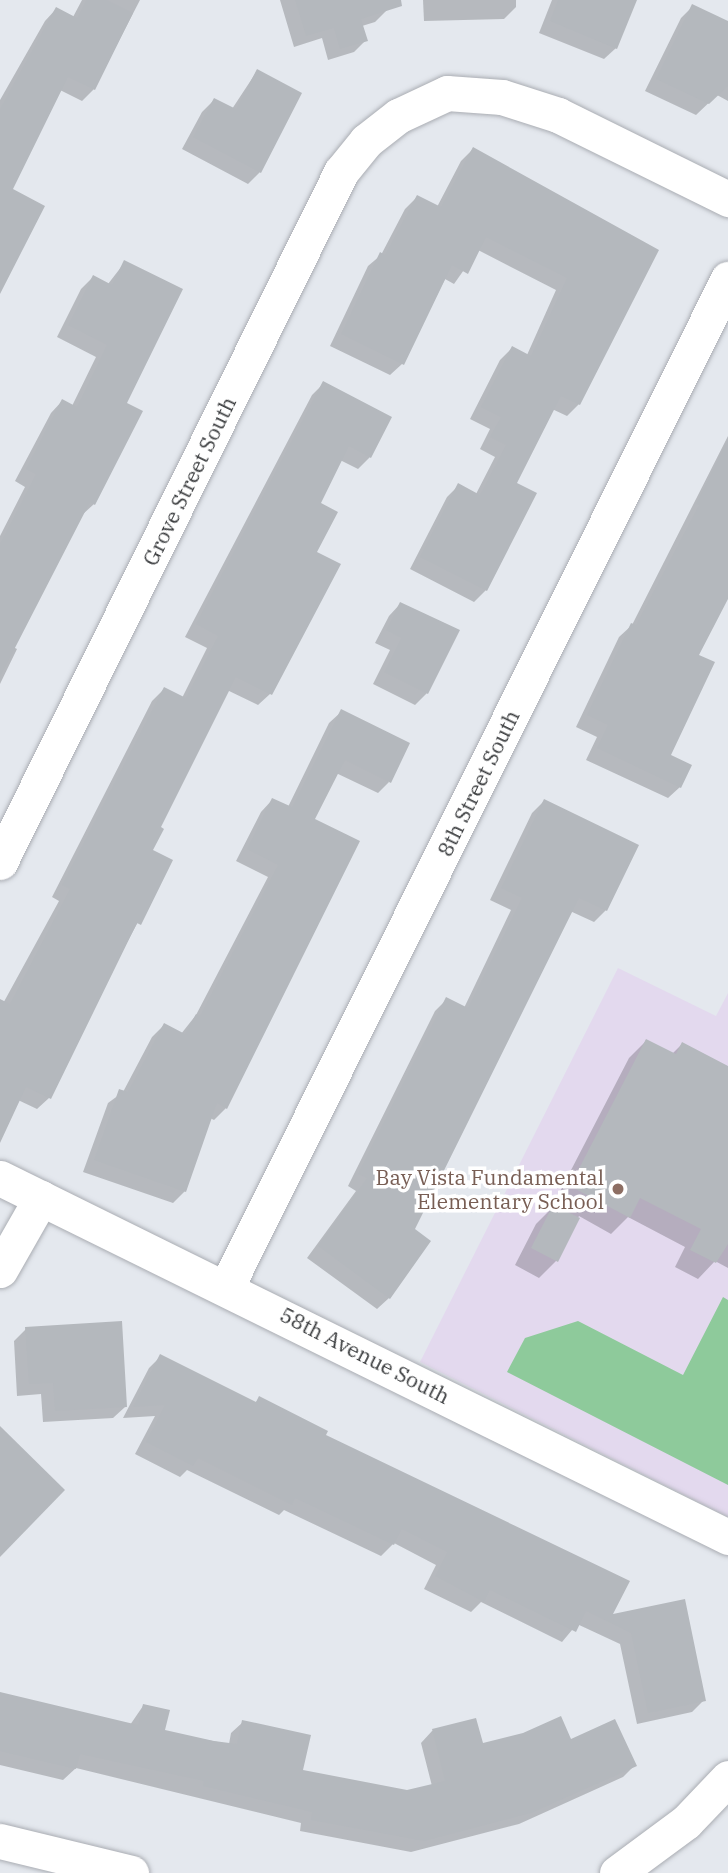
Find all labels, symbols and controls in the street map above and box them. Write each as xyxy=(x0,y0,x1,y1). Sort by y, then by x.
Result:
street label: Grove Street South xyxy=(137,392,241,570)
street label: 8th Street South xyxy=(432,706,524,860)
place label: Bay Vista Fundamental Elementary School xyxy=(375,1164,604,1214)
marker: Bay Vista Fundamental Elementary School xyxy=(610,1181,626,1197)
street label: 58th Avenue South xyxy=(276,1301,454,1409)

